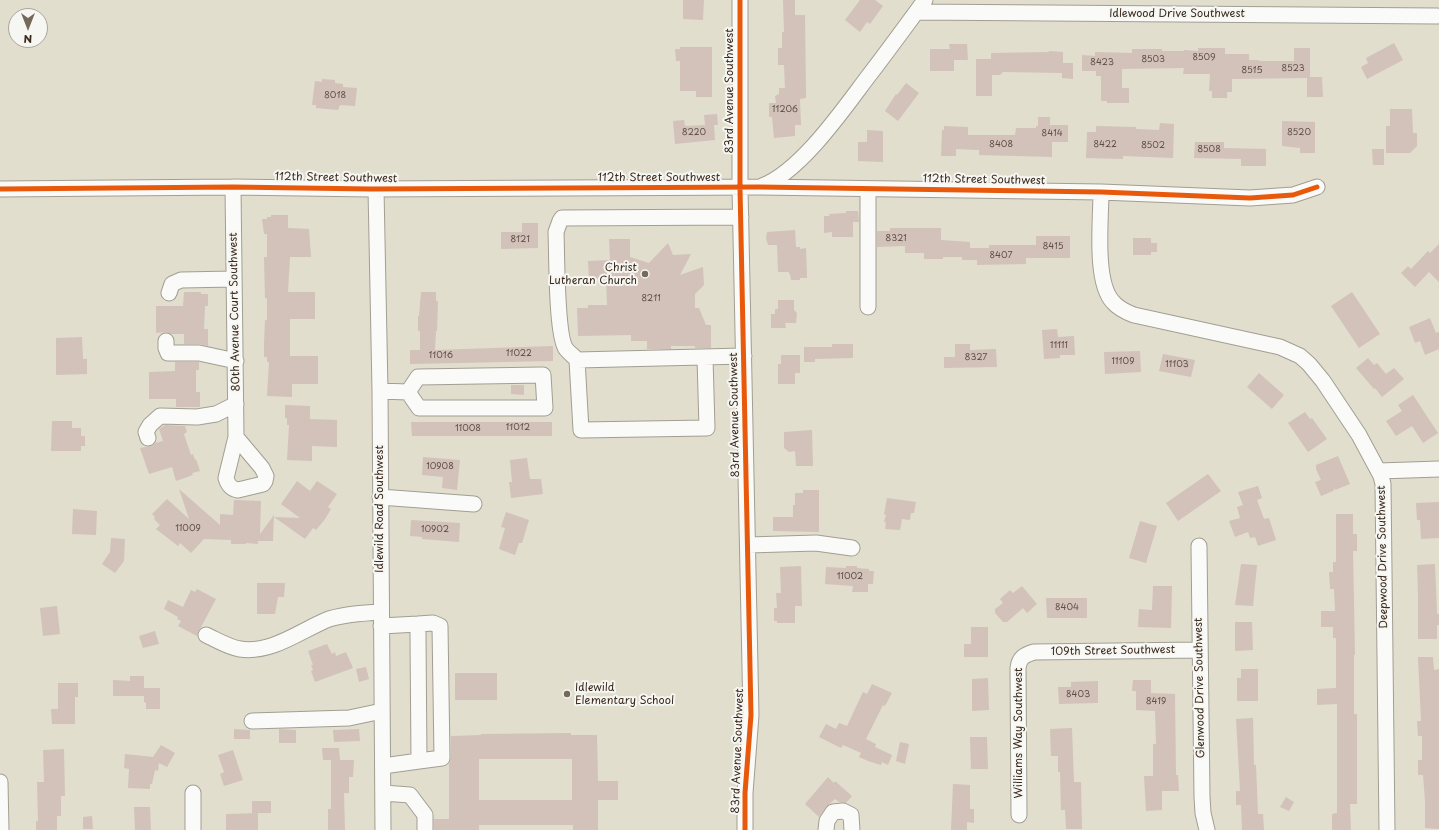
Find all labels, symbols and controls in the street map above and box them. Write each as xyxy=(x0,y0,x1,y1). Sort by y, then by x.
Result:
street label: Idlewood Drive Southwest xyxy=(1109,7,1245,21)
north arrow xyxy=(8,8,48,48)
street label: 83rd Avenue Southwest xyxy=(723,28,737,154)
text: N xyxy=(24,31,32,48)
house number: 8509 xyxy=(1192,53,1216,63)
house number: 8503 xyxy=(1141,55,1165,65)
house number: 8423 xyxy=(1090,58,1114,68)
house number: 8523 xyxy=(1281,64,1305,74)
house number: 8515 xyxy=(1241,66,1263,76)
house number: 8018 xyxy=(324,91,346,101)
house number: 11206 xyxy=(772,105,798,115)
house number: 8220 xyxy=(682,128,706,138)
house number: 8520 xyxy=(1287,128,1311,138)
house number: 8414 xyxy=(1041,129,1063,139)
house number: 8408 xyxy=(989,140,1013,150)
house number: 8422 xyxy=(1093,140,1117,150)
house number: 8502 xyxy=(1141,141,1165,151)
house number: 8508 xyxy=(1197,145,1221,155)
street label: 112th Street Southwest xyxy=(275,170,397,186)
street label: 112th Street Southwest xyxy=(598,171,720,185)
street label: 112th Street Southwest xyxy=(923,172,1045,188)
street label: 80th Avenue Court Southwest xyxy=(227,232,243,392)
house number: 8321 xyxy=(885,234,907,244)
house number: 8121 xyxy=(510,235,530,245)
house number: 8415 xyxy=(1042,242,1064,252)
house number: 8407 xyxy=(990,251,1012,261)
place label: Christ Lutheran Church xyxy=(549,261,637,287)
marker: Christ Lutheran Church xyxy=(640,269,650,279)
house number: 8211 xyxy=(641,294,661,304)
house number: 11111 xyxy=(1050,341,1068,351)
house number: 11022 xyxy=(506,349,532,359)
house number: 11016 xyxy=(429,351,453,361)
street label: 83rd Avenue Southwest xyxy=(727,352,743,478)
house number: 8327 xyxy=(965,353,987,363)
house number: 11109 xyxy=(1112,357,1134,367)
house number: 11103 xyxy=(1165,360,1189,370)
house number: 11012 xyxy=(506,423,530,433)
house number: 11008 xyxy=(455,424,481,434)
street label: Idlewild Road Southwest xyxy=(373,445,387,573)
house number: 10908 xyxy=(426,462,454,472)
street label: Deepwood Drive Southwest xyxy=(1375,485,1391,629)
house number: 11009 xyxy=(175,524,201,534)
house number: 10902 xyxy=(421,525,449,535)
house number: 11002 xyxy=(837,572,863,582)
house number: 8404 xyxy=(1055,603,1079,613)
street label: Glenwood Drive Southwest xyxy=(1192,618,1208,758)
street label: 109th Street Southwest xyxy=(1051,643,1175,659)
street label: Williams Way Southwest xyxy=(1012,668,1026,798)
place label: Idlewild Elementary School xyxy=(575,681,674,707)
street label: 83rd Avenue Southwest xyxy=(729,688,747,814)
marker: Idlewild Elementary School xyxy=(562,689,572,699)
house number: 8403 xyxy=(1066,690,1090,700)
house number: 8419 xyxy=(1146,697,1166,707)

